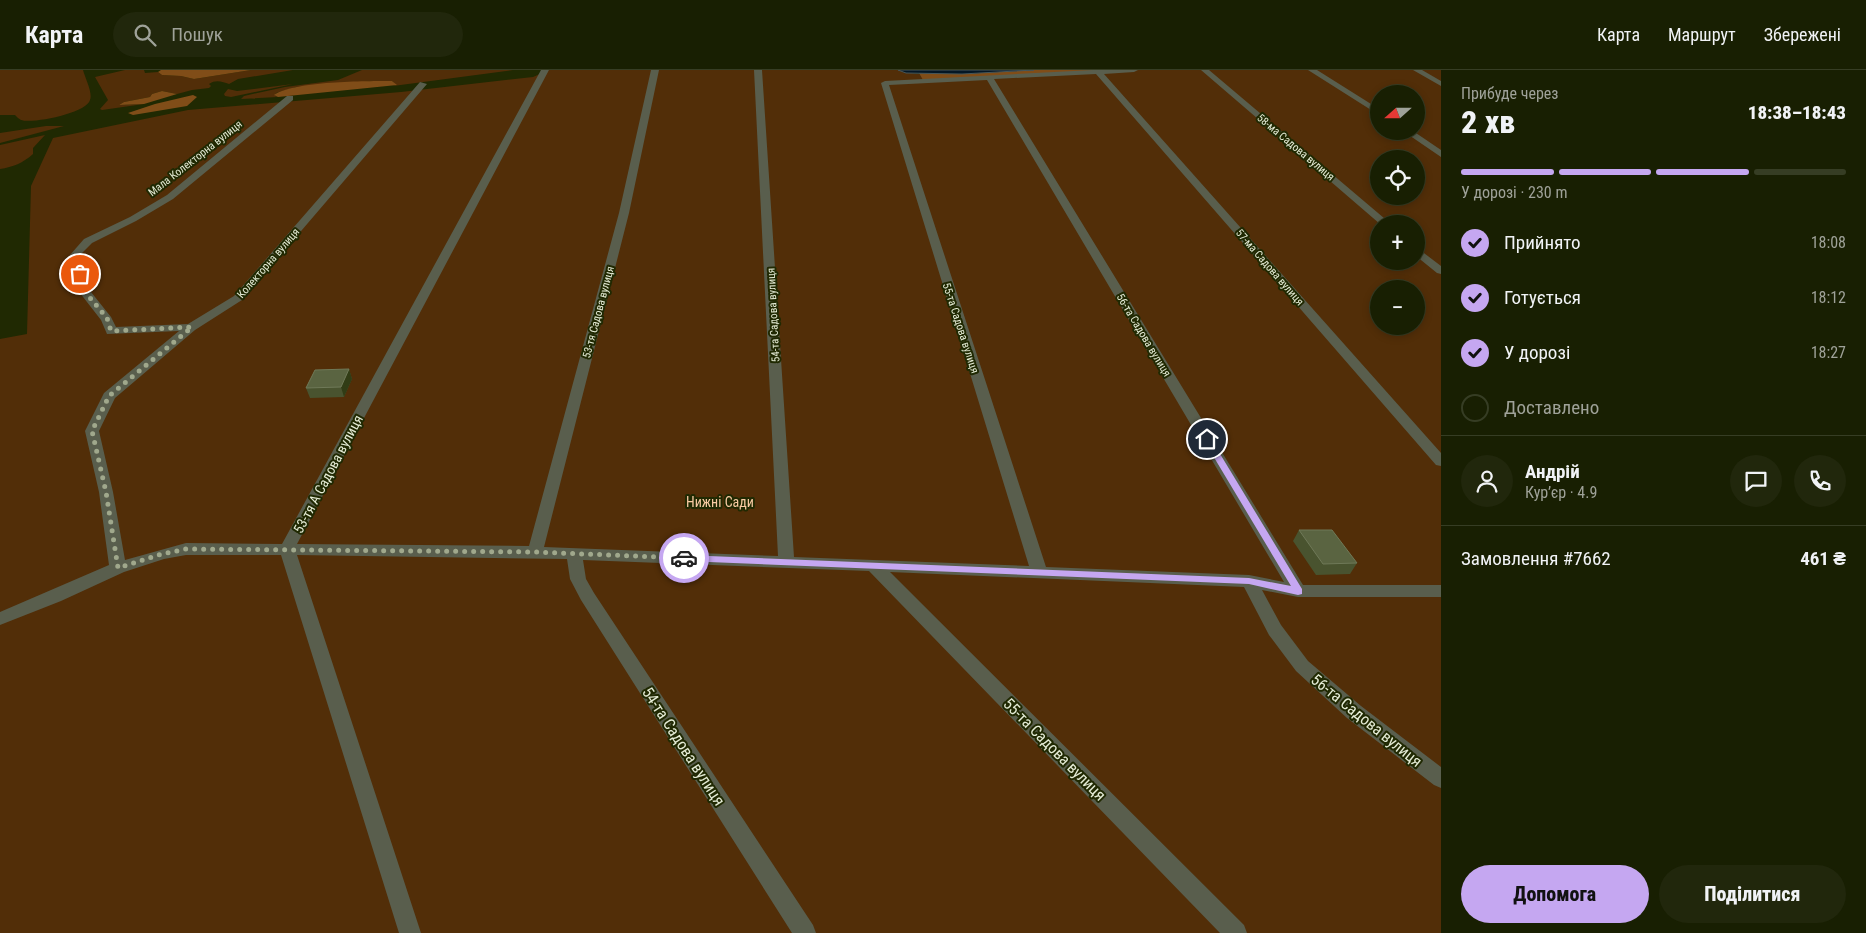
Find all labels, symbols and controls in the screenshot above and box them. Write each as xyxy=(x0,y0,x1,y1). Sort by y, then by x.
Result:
search box xyxy=(113,12,463,57)
text: Карта xyxy=(25,21,83,49)
icon: search xyxy=(131,21,159,49)
text: Пошук xyxy=(171,23,223,46)
text: Карта xyxy=(1597,24,1640,45)
text: Маршрут xyxy=(1668,24,1736,45)
text: Збережені xyxy=(1764,24,1841,45)
text: Прибуде через xyxy=(1461,84,1558,103)
north arrow xyxy=(1370,85,1425,140)
map controls xyxy=(1370,85,1425,335)
text: 18:38–18:43 xyxy=(1748,101,1846,124)
text: 2 хв xyxy=(1461,103,1515,141)
street label: 58-ма Садова вулиця xyxy=(1254,111,1337,184)
street label: Мала Колекторна вулиця xyxy=(146,118,245,199)
button: locate xyxy=(1370,150,1425,205)
text: У дорозі · 230 m xyxy=(1461,183,1567,202)
button: + xyxy=(1370,215,1425,270)
street label: Колекторна вулиця xyxy=(234,226,302,301)
street label: 57-ма Садова вулиця xyxy=(1233,226,1306,308)
icon: check xyxy=(1461,229,1489,257)
text: Прийнято xyxy=(1504,231,1581,254)
text: 18:08 xyxy=(1811,233,1846,252)
pin xyxy=(59,253,101,295)
icon: bag xyxy=(66,260,94,288)
street label: 53-тя Садова вулиця xyxy=(580,265,617,359)
street label: 54-та Садова вулиця xyxy=(765,267,782,362)
button: − xyxy=(1370,280,1425,335)
street label: 55-та Садова вулиця xyxy=(940,281,981,375)
icon: check xyxy=(1461,284,1489,312)
text: Готується xyxy=(1504,286,1581,309)
text: 18:12 xyxy=(1811,288,1846,307)
street label: 56-та Садова вулиця xyxy=(1114,291,1173,379)
icon: check xyxy=(1461,339,1489,367)
text: У дорозі xyxy=(1504,341,1570,364)
text: 18:27 xyxy=(1811,343,1846,362)
text: Доставлено xyxy=(1504,396,1599,419)
street label: 53-тя А Садова вулиця xyxy=(290,412,366,536)
pin xyxy=(1186,418,1228,460)
icon: home xyxy=(1193,425,1221,453)
button: person xyxy=(1461,455,1513,507)
button: chat xyxy=(1730,455,1782,507)
button: phone xyxy=(1794,455,1846,507)
text: Андрій xyxy=(1525,460,1580,483)
text: Кур’єр · 4.9 xyxy=(1525,483,1597,502)
park label: Нижні Сади xyxy=(686,494,754,510)
courier xyxy=(659,533,709,583)
icon: car xyxy=(670,544,698,572)
text: Замовлення #7662 xyxy=(1461,547,1611,570)
text: 461 ₴ xyxy=(1800,547,1846,570)
street label: 56-та Садова вулиця xyxy=(1307,670,1426,771)
street label: 54-та Садова вулиця xyxy=(638,684,729,809)
street label: 55-та Садова вулиця xyxy=(999,694,1110,805)
button: Допомога xyxy=(1461,865,1649,923)
button: Поділитися xyxy=(1659,865,1846,923)

